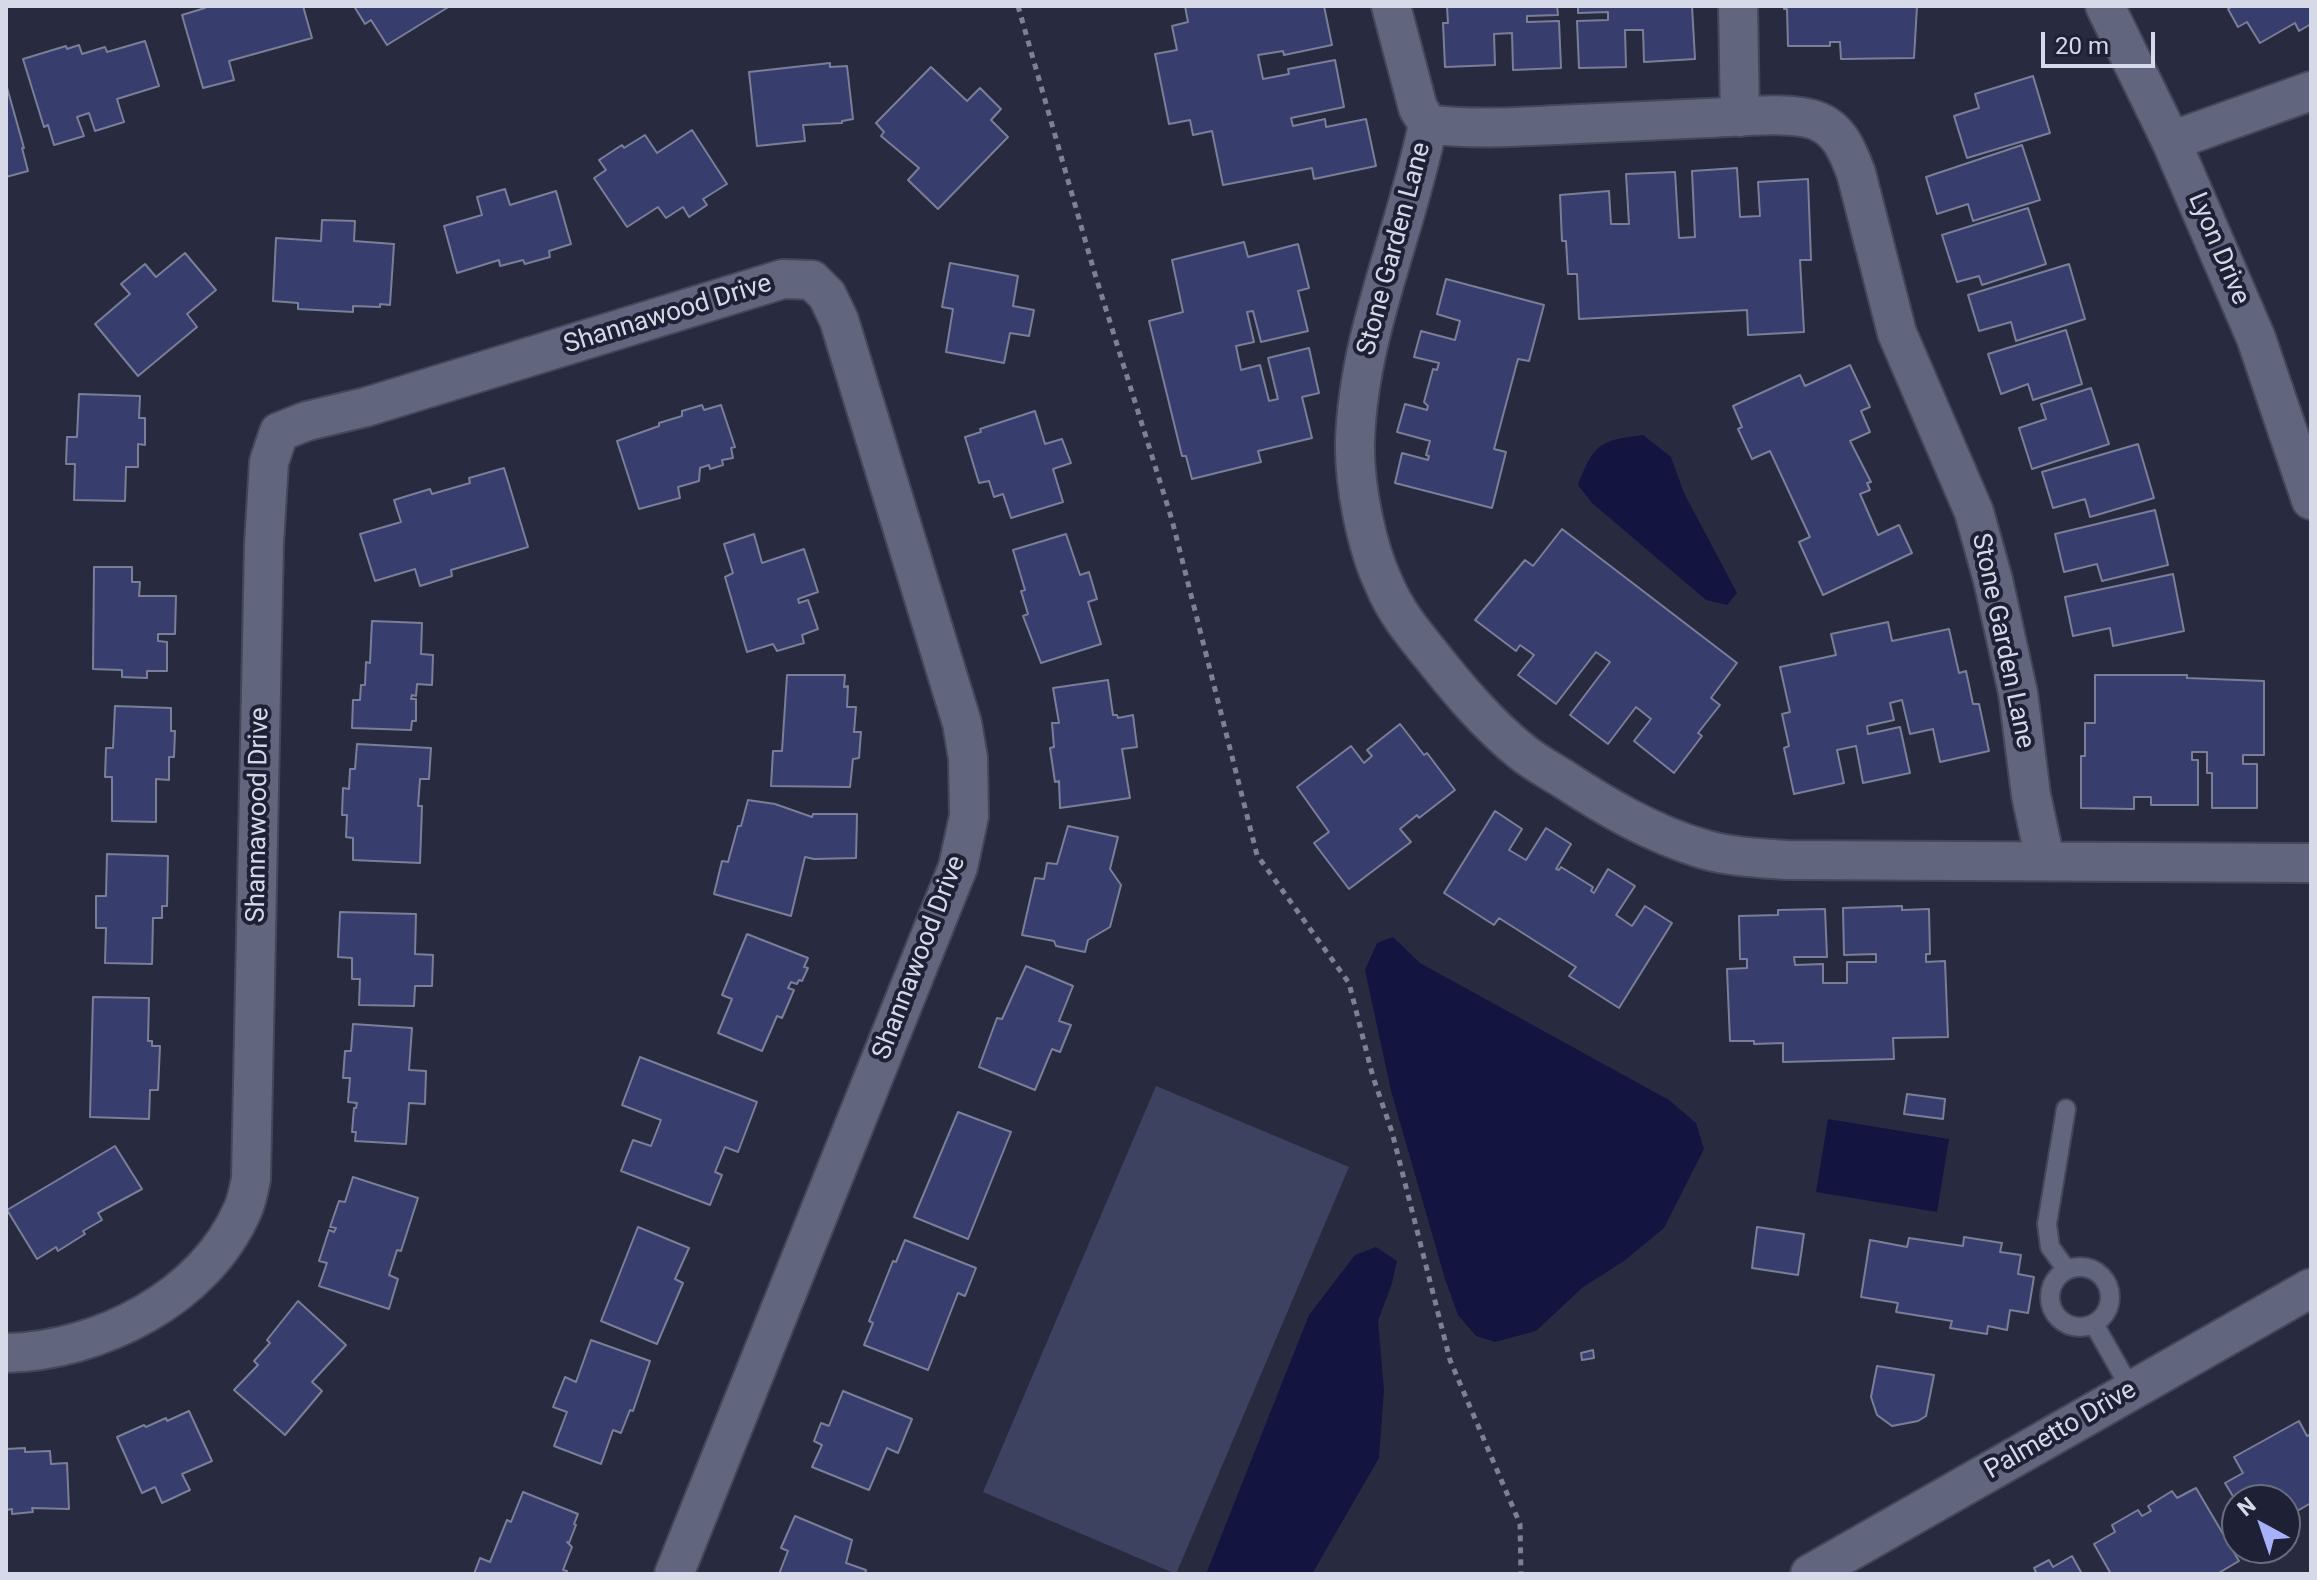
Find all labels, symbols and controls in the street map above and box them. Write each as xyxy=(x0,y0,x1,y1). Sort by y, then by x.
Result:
scale bar xyxy=(2045,16,2159,66)
text: 20 m xyxy=(2055,32,2109,60)
street label: Stone Garden Lane xyxy=(1352,139,1438,359)
street label: Lyon Drive xyxy=(2180,188,2256,310)
street label: Shannawood Drive xyxy=(560,269,776,361)
street label: Stone Garden Lane xyxy=(1964,531,2040,751)
street label: Shannawood Drive xyxy=(242,707,276,923)
street label: Shannawood Drive xyxy=(867,852,973,1064)
street label: Palmetto Drive xyxy=(1980,1375,2142,1487)
north arrow xyxy=(2221,1484,2301,1564)
text: N xyxy=(2233,1492,2261,1521)

